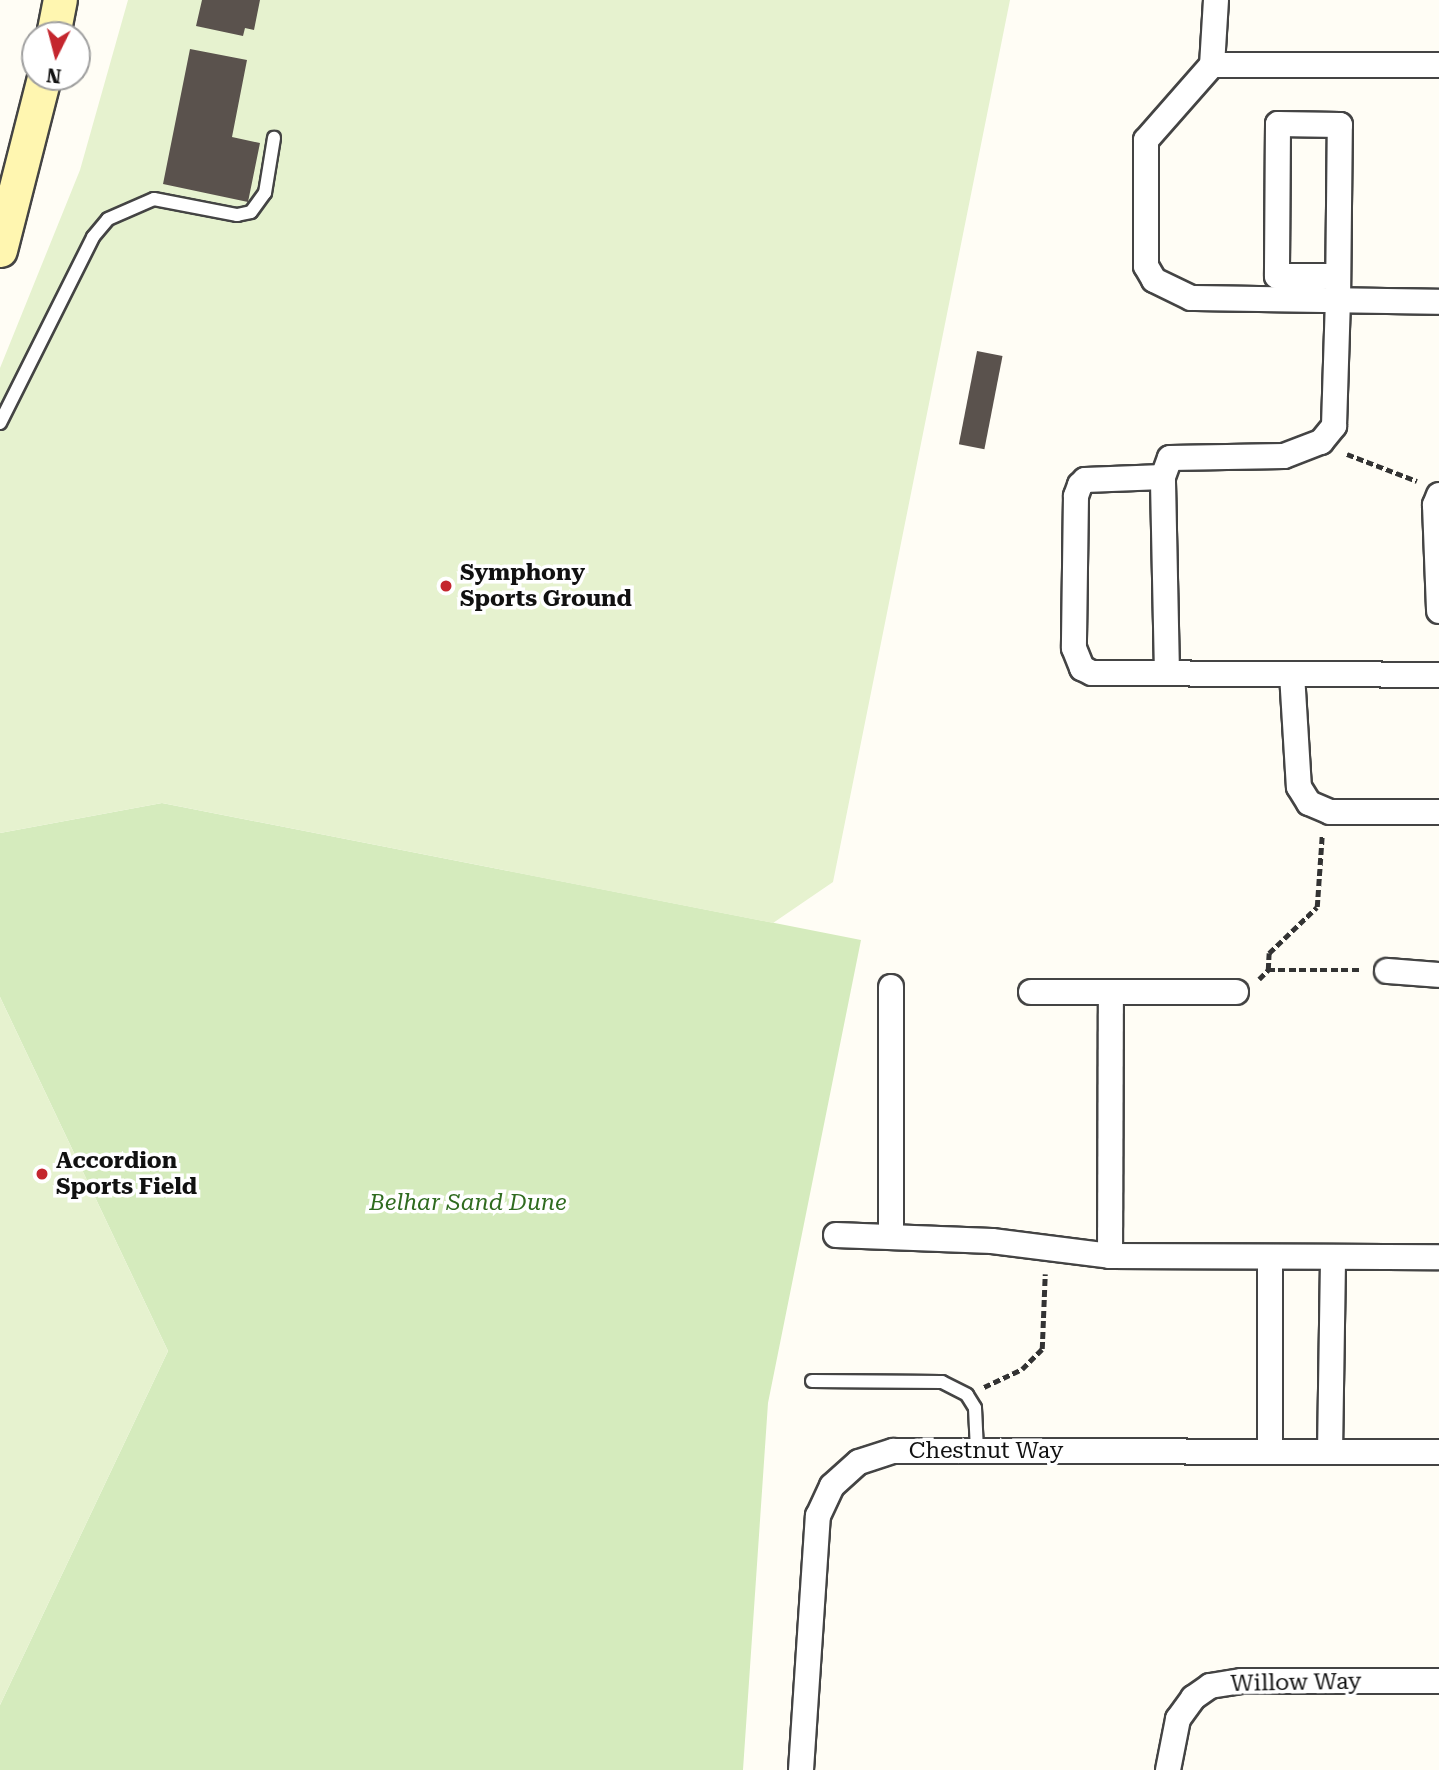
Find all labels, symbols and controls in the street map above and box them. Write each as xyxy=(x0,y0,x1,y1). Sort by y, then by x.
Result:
north arrow xyxy=(21,21,91,91)
text: N xyxy=(45,63,62,88)
place label: Symphony Sports Ground xyxy=(460,559,632,613)
marker: Symphony Sports Ground xyxy=(438,578,454,594)
place label: Accordion Sports Field xyxy=(56,1147,197,1201)
marker: Accordion Sports Field xyxy=(34,1166,50,1182)
park label: Belhar Sand Dune xyxy=(369,1189,567,1217)
street label: Chestnut Way xyxy=(909,1437,1063,1465)
street label: Willow Way xyxy=(1230,1668,1362,1698)

